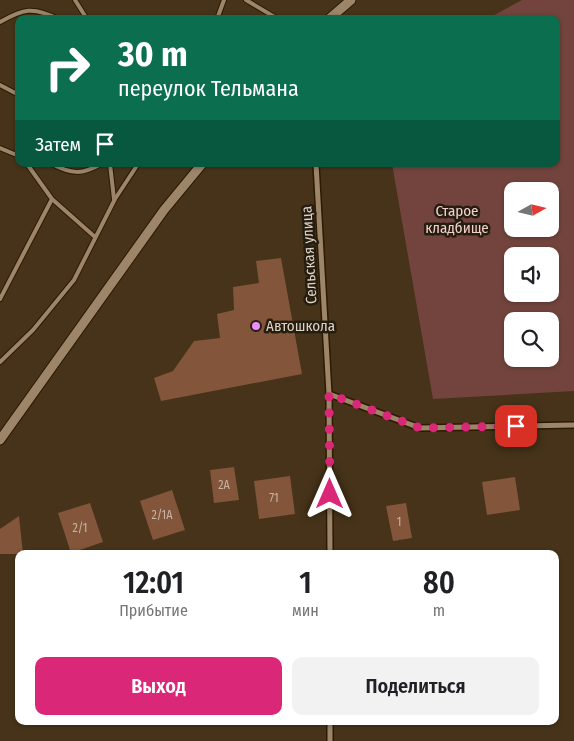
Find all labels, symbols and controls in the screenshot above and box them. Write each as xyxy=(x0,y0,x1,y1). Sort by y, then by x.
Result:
text: 30 m xyxy=(118,33,188,75)
icon: right xyxy=(35,35,100,100)
text: переулок Тельмана xyxy=(118,75,299,102)
icon: arrive xyxy=(91,130,119,158)
text: Затем xyxy=(35,133,81,156)
north arrow xyxy=(504,182,559,238)
map controls xyxy=(504,182,559,367)
park label: Старое кладбище xyxy=(425,202,489,237)
street label: Сельская улица xyxy=(297,205,321,305)
button: sound xyxy=(504,247,559,302)
button: search xyxy=(504,312,559,367)
place label: Автошкола xyxy=(266,317,335,335)
marker: Автошкола xyxy=(250,320,262,332)
pin xyxy=(495,405,537,447)
icon: arrive xyxy=(502,412,530,440)
position arrow xyxy=(303,467,355,519)
house number: 2А xyxy=(218,478,230,492)
house number: 71 xyxy=(269,491,279,505)
house number: 2/1А xyxy=(151,508,173,522)
house number: 1 xyxy=(397,515,401,529)
house number: 2/1 xyxy=(73,521,87,535)
text: 12:01 xyxy=(123,565,184,601)
text: 1 xyxy=(299,565,312,601)
text: 80 xyxy=(423,565,455,601)
text: Прибытие xyxy=(119,601,188,620)
text: мин xyxy=(292,601,319,620)
text: m xyxy=(433,601,445,620)
button: Выход xyxy=(35,657,282,715)
button: Поделиться xyxy=(292,657,539,715)

